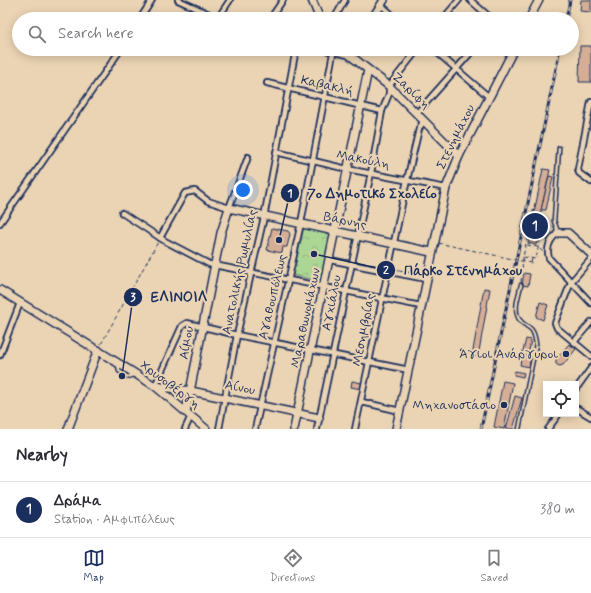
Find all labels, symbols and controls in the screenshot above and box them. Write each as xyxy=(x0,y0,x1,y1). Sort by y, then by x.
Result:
search box xyxy=(12,12,579,56)
icon: search xyxy=(26,23,48,45)
text: Search here xyxy=(58,24,134,44)
street label: Ζαρίφη xyxy=(388,69,434,113)
street label: Καβακλή xyxy=(299,72,355,100)
street label: Στενημάχου xyxy=(433,102,479,172)
street label: Μακούλη xyxy=(335,146,391,174)
your location xyxy=(233,180,253,200)
callout: 7ο Δημοτικό Σχολείο xyxy=(280,180,445,206)
text: 7ο Δημοτικό Σχολείο xyxy=(307,185,437,203)
text: 1 xyxy=(287,186,293,202)
street label: Ανατολικής Ρωμυλίας xyxy=(218,208,262,336)
street label: Βάρνης xyxy=(322,208,368,234)
pin: 1 xyxy=(522,211,548,241)
street label: Αγαθουπόλεως xyxy=(255,252,291,341)
callout: Πάρκο Στενημάχου xyxy=(376,257,530,283)
text: Πάρκο Στενημάχου xyxy=(404,262,523,280)
text: 2 xyxy=(383,263,389,279)
street label: Μαραθωνομάχων xyxy=(287,266,325,369)
street label: Αγχιάλου xyxy=(318,274,346,332)
callout: ΕΛΙΝΟΙΛ xyxy=(123,284,215,310)
text: ΕΛΙΝΟΙΛ xyxy=(151,288,208,306)
text: 3 xyxy=(130,290,136,306)
street label: Μεσημβρίας xyxy=(349,292,379,368)
street label: Αίμου xyxy=(176,325,198,361)
place label: Άγιοι Ανάργυροι xyxy=(459,346,558,363)
marker: Άγιοι Ανάργυροι xyxy=(561,349,571,359)
street label: Χρυσοβέργη xyxy=(136,357,204,413)
street label: Αίνου xyxy=(223,377,257,399)
map controls xyxy=(543,381,579,417)
button: locate xyxy=(543,381,579,417)
place label: Μηχανοστάσιο xyxy=(412,397,496,414)
marker: Μηχανοστάσιο xyxy=(499,400,509,410)
text: Nearby xyxy=(16,444,68,466)
text: Δράμα xyxy=(54,491,102,511)
text: 1 xyxy=(26,501,32,518)
text: 380 m xyxy=(540,501,575,518)
text: Station · Αμφιπόλεως xyxy=(54,511,175,528)
tab: Map xyxy=(83,547,105,585)
tab: Directions xyxy=(270,547,315,585)
tab: Saved xyxy=(481,547,508,585)

